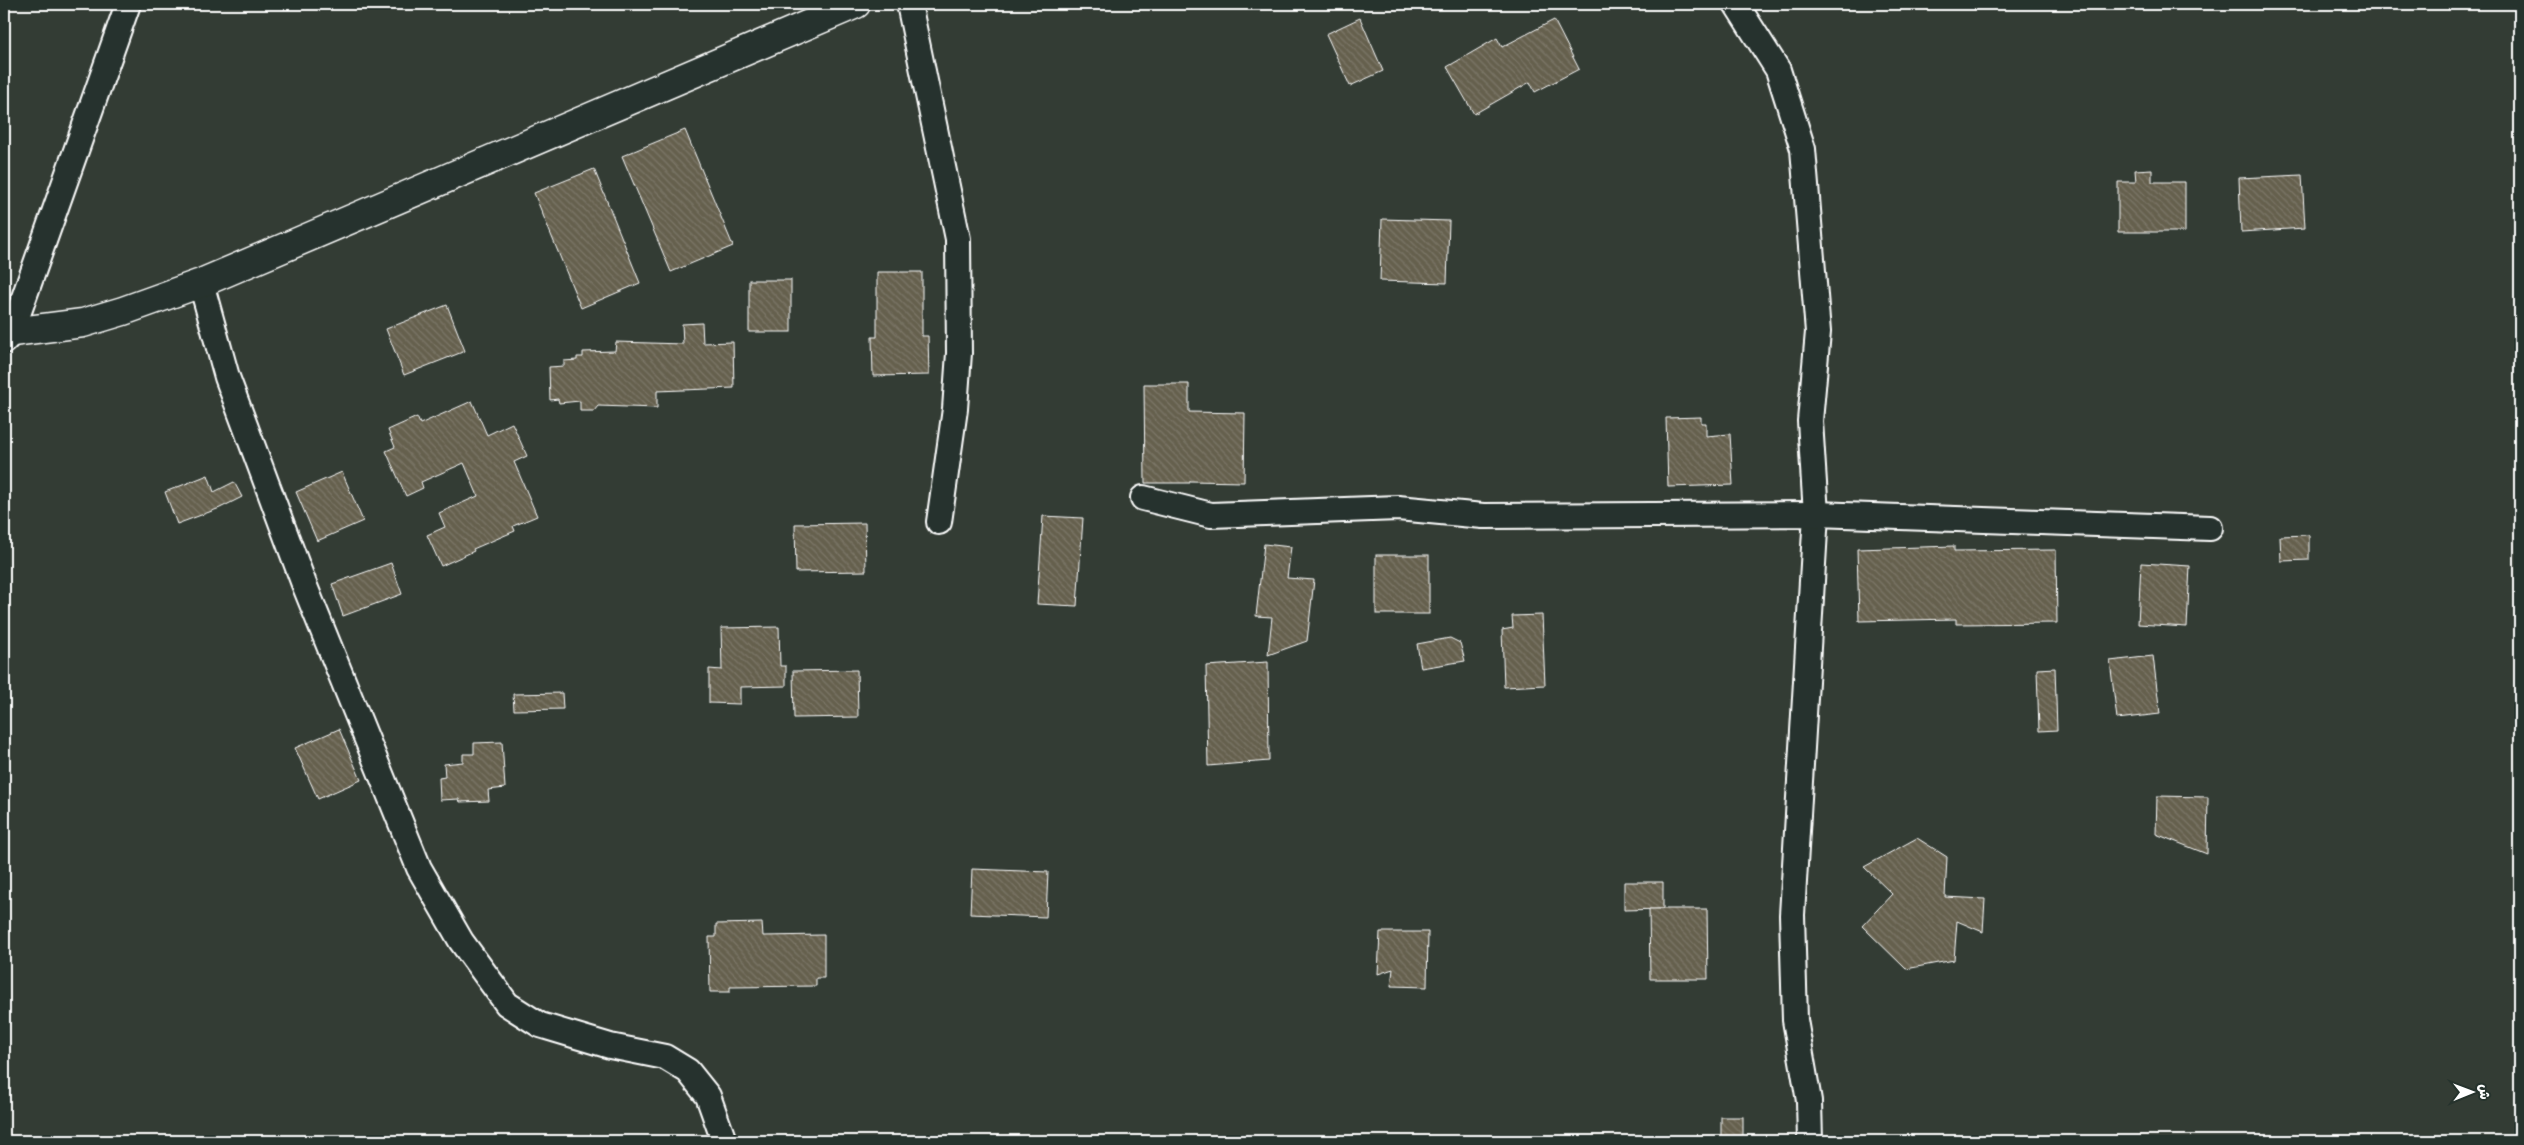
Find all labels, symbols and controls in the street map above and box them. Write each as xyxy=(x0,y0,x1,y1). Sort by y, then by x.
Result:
north arrow xyxy=(2446,1068,2496,1118)
text: ش xyxy=(2473,1084,2493,1100)

